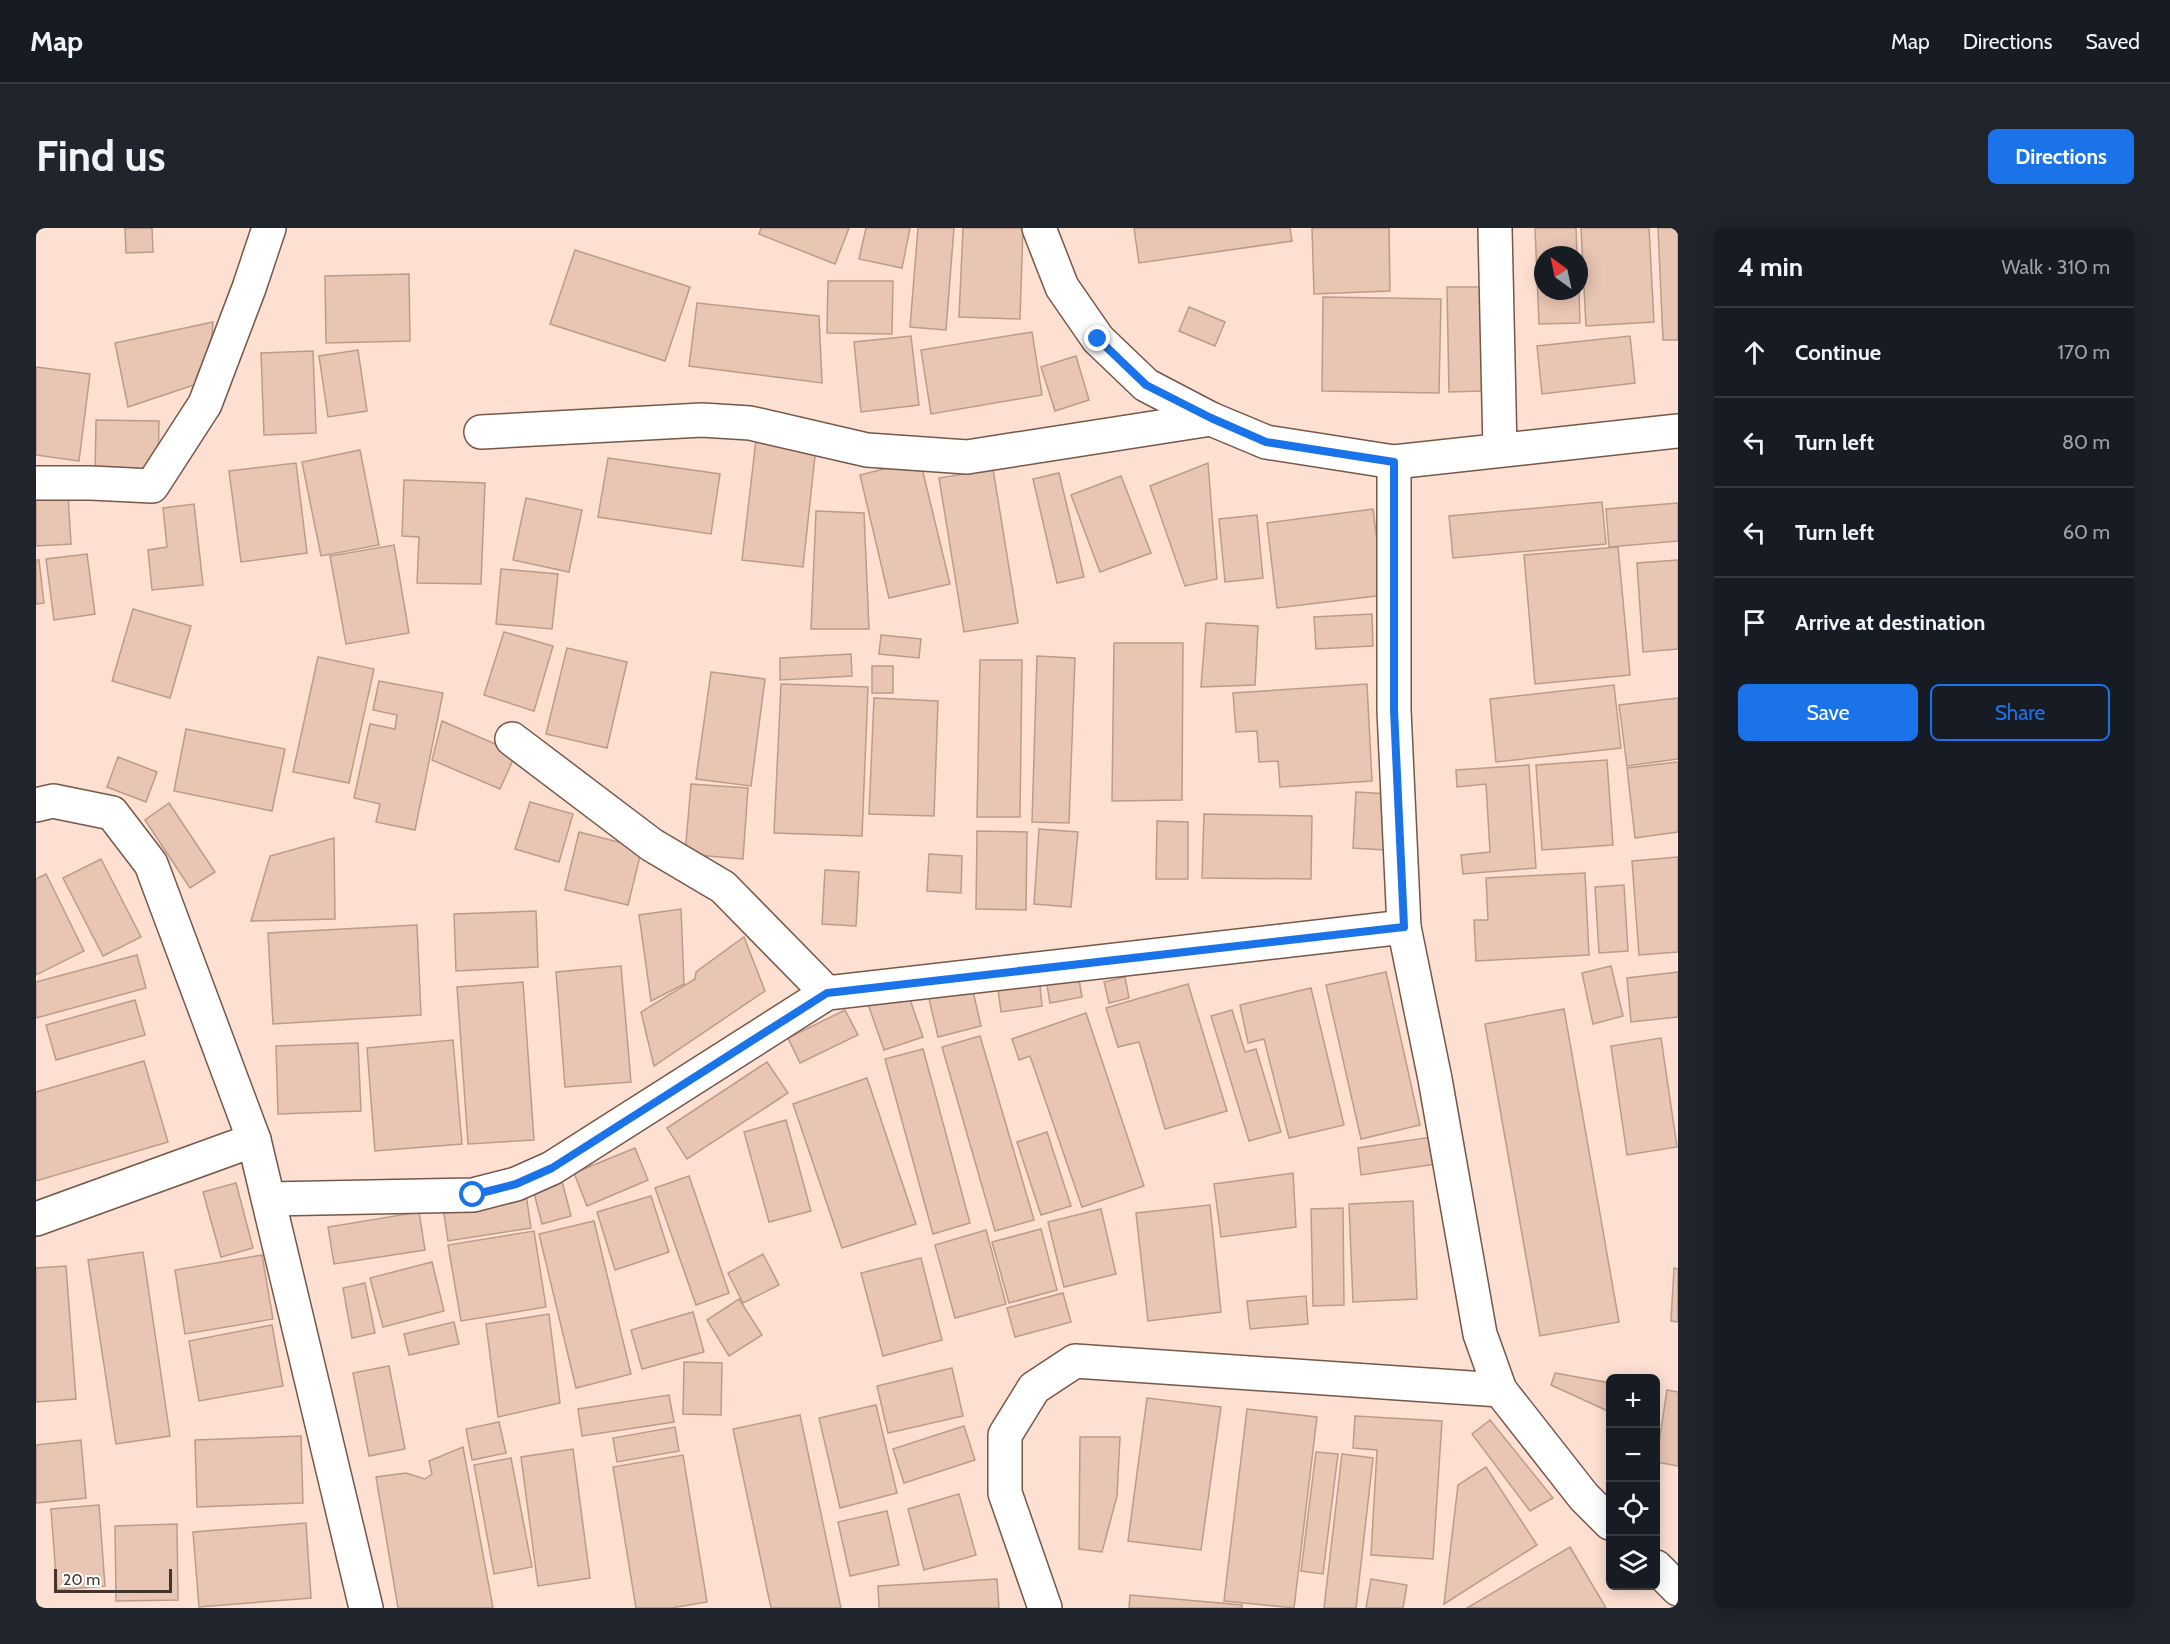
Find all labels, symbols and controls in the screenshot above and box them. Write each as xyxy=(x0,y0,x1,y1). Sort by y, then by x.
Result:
text: Map xyxy=(30,24,83,58)
text: Map xyxy=(1891,29,1930,54)
text: Directions xyxy=(1963,29,2052,54)
text: Saved xyxy=(2085,29,2140,54)
button: Directions xyxy=(1988,129,2134,184)
text: Find us xyxy=(36,130,165,182)
north arrow xyxy=(1534,246,1588,300)
text: 4 min xyxy=(1738,251,1803,283)
text: Walk · 310 m xyxy=(2002,255,2110,279)
route end xyxy=(1084,325,1110,351)
icon: ahead xyxy=(1738,336,1771,369)
text: Continue xyxy=(1795,339,1881,366)
text: 170 m xyxy=(2058,340,2110,364)
icon: left xyxy=(1738,426,1771,459)
text: Turn left xyxy=(1795,429,1874,456)
text: 80 m xyxy=(2062,430,2110,454)
icon: left xyxy=(1738,516,1771,549)
text: Turn left xyxy=(1795,519,1874,546)
text: 60 m xyxy=(2063,520,2110,544)
icon: arrive xyxy=(1738,606,1771,639)
text: Arrive at destination xyxy=(1795,609,1985,636)
button: Save xyxy=(1738,684,1918,741)
button: Share xyxy=(1930,684,2110,741)
route start xyxy=(459,1181,485,1207)
map controls xyxy=(1606,1374,1660,1590)
button: + xyxy=(1606,1374,1660,1428)
button: − xyxy=(1606,1428,1660,1482)
button: locate xyxy=(1606,1482,1660,1536)
button: layers xyxy=(1606,1536,1660,1590)
scale bar xyxy=(54,1566,172,1594)
text: 20 m xyxy=(63,1570,100,1589)

